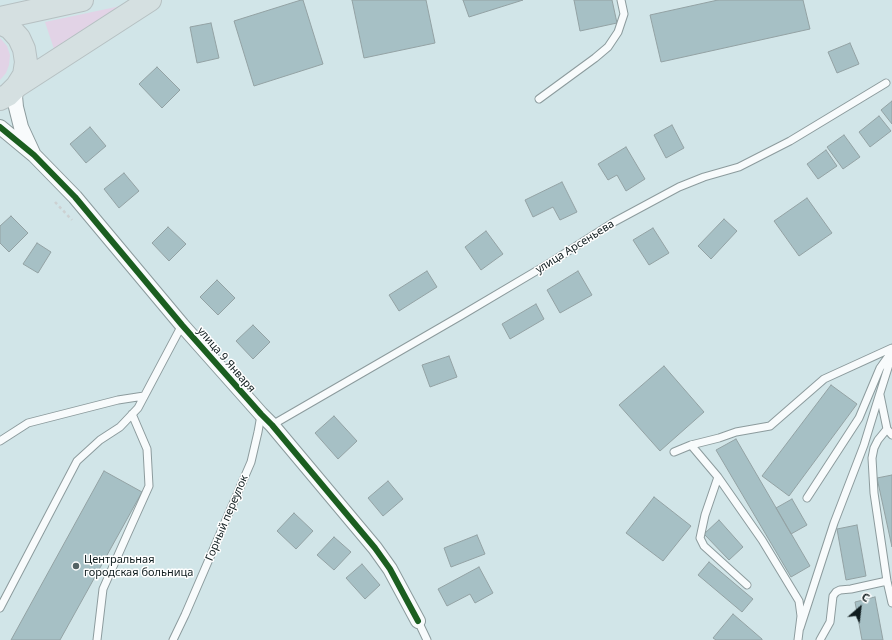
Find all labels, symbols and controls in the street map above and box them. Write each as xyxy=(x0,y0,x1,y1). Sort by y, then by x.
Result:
street label: улица Арсеньева xyxy=(533,217,617,277)
street label: улица 9 Января xyxy=(194,325,258,395)
street label: Горный переулок xyxy=(203,473,251,563)
place label: Центральная городская больница xyxy=(84,553,193,579)
marker: Центральная городская больница xyxy=(71,561,81,571)
north arrow xyxy=(840,588,880,628)
text: С xyxy=(859,589,873,605)

